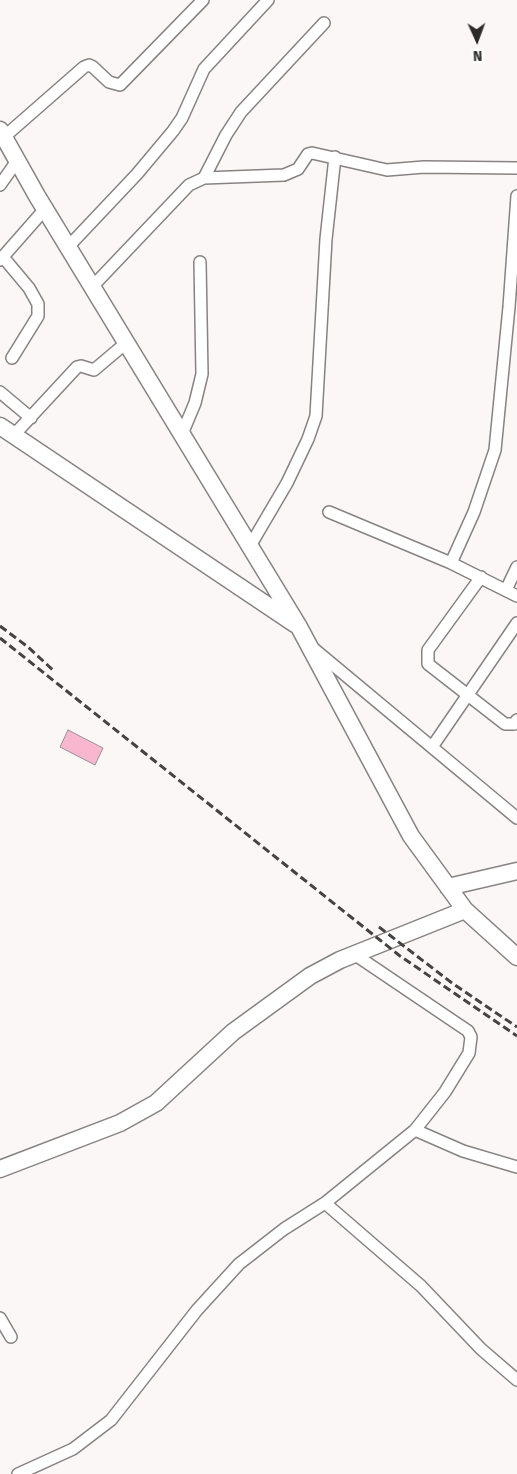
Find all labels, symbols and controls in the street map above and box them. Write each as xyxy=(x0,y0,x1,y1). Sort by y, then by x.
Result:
north arrow xyxy=(452,15,502,65)
text: N xyxy=(473,47,482,64)

